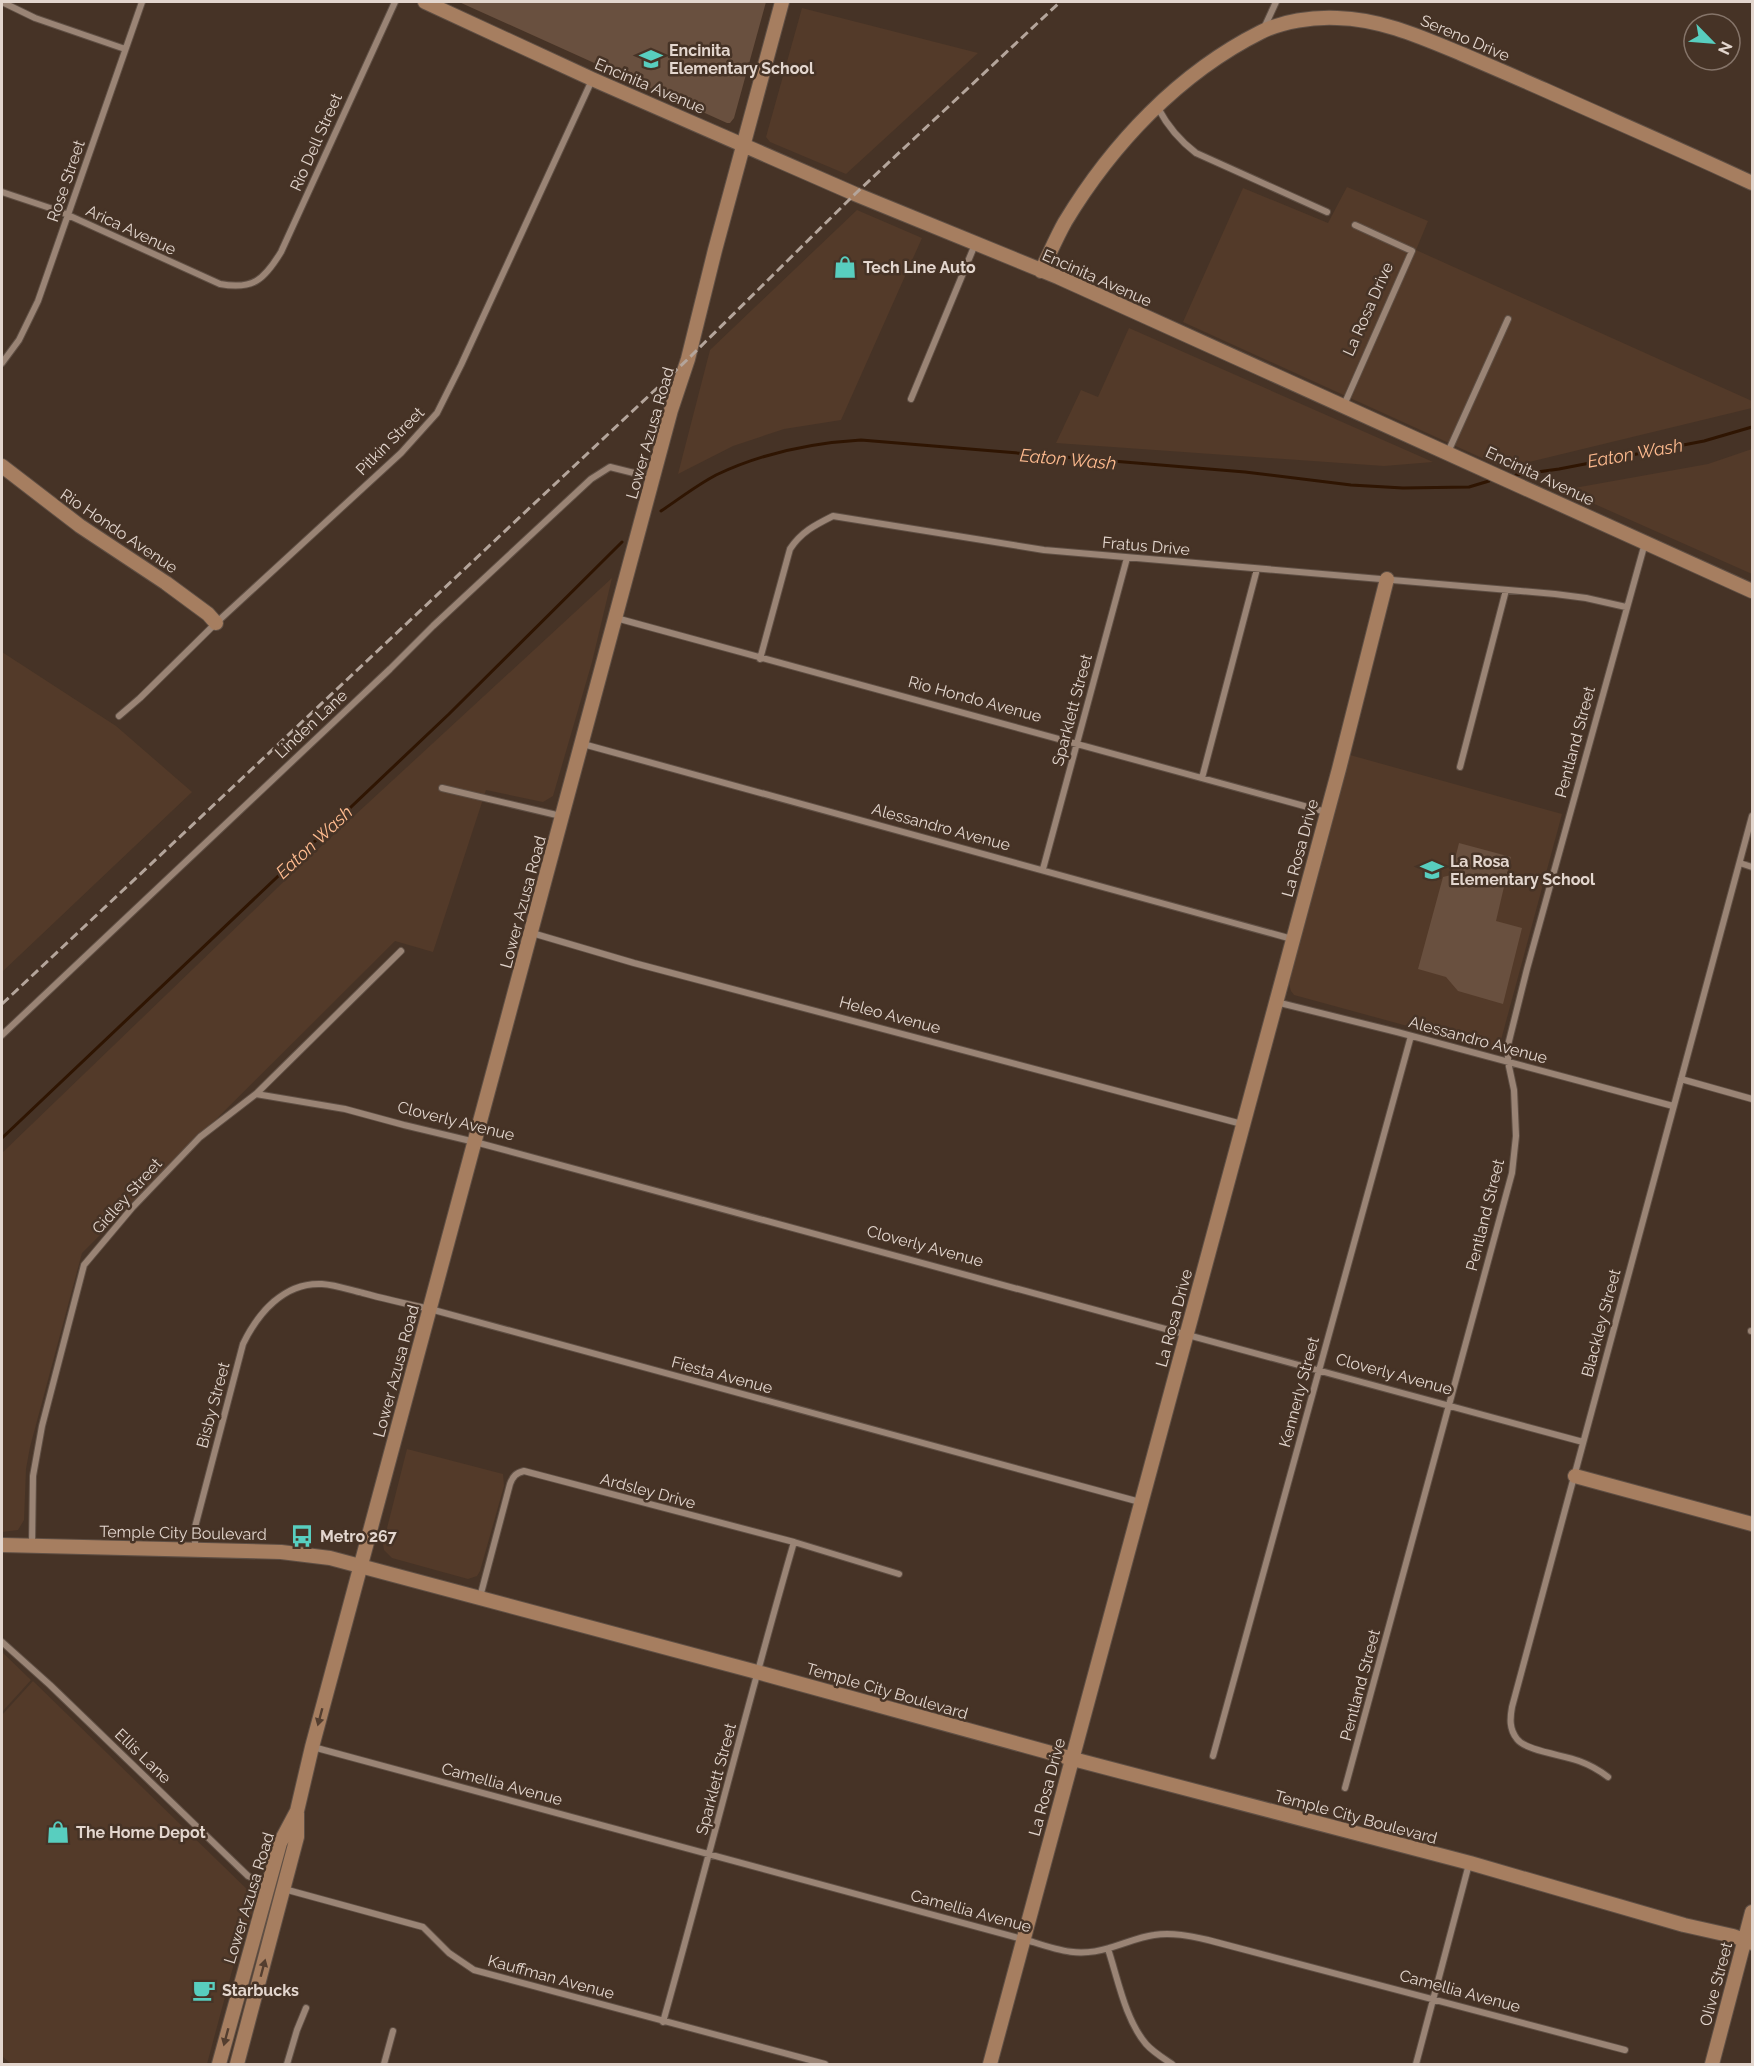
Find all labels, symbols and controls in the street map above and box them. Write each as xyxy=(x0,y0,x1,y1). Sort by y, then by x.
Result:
street label: Sereno Drive xyxy=(1418,11,1512,65)
north arrow xyxy=(1682,12,1742,72)
text: N xyxy=(1714,39,1736,58)
place label: Encinita Elementary School xyxy=(669,41,815,78)
school or university icon: Encinita Elementary School xyxy=(638,46,664,72)
street label: Encinita Avenue xyxy=(592,54,708,118)
street label: Rio Dell Street xyxy=(286,90,346,194)
street label: Rose Street xyxy=(43,137,89,224)
street label: Arica Avenue xyxy=(83,201,179,259)
street label: Encinita Avenue xyxy=(1039,245,1155,311)
shop icon: Tech Line Auto xyxy=(832,254,858,280)
place label: Tech Line Auto xyxy=(863,258,976,277)
street label: La Rosa Drive xyxy=(1339,259,1397,359)
street label: Lower Azusa Road xyxy=(622,365,678,501)
street label: Pitkin Street xyxy=(352,403,428,479)
water label: Eaton Wash xyxy=(1585,434,1685,472)
street label: Encinita Avenue xyxy=(1483,442,1597,510)
water label: Eaton Wash xyxy=(1019,444,1117,474)
street label: Rio Hondo Avenue xyxy=(57,485,181,577)
street label: Fratus Drive xyxy=(1101,533,1191,559)
street label: Sparklett Street xyxy=(1048,651,1096,768)
street label: Rio Hondo Avenue xyxy=(906,672,1044,726)
street label: Pentland Street xyxy=(1551,684,1599,800)
street label: Linden Lane xyxy=(271,686,351,762)
street label: La Rosa Drive xyxy=(1278,797,1322,899)
street label: Alessandro Avenue xyxy=(870,799,1012,855)
water label: Eaton Wash xyxy=(271,801,357,883)
street label: Lower Azusa Road xyxy=(496,834,550,970)
place label: La Rosa Elementary School xyxy=(1450,852,1596,889)
school or university icon: La Rosa Elementary School xyxy=(1419,857,1445,883)
street label: Heleo Avenue xyxy=(837,992,943,1038)
street label: Alessandro Avenue xyxy=(1407,1012,1549,1068)
street label: Cloverly Avenue xyxy=(396,1097,516,1145)
street label: Gidley Street xyxy=(88,1154,166,1238)
street label: Pentland Street xyxy=(1462,1156,1508,1273)
street label: Cloverly Avenue xyxy=(865,1221,985,1271)
street label: Blackley Street xyxy=(1577,1266,1625,1379)
street label: La Rosa Drive xyxy=(1152,1267,1196,1369)
street label: Lower Azusa Road xyxy=(369,1303,423,1439)
street label: Kennerly Street xyxy=(1275,1334,1323,1449)
street label: Cloverly Avenue xyxy=(1334,1349,1454,1399)
street label: Fiesta Avenue xyxy=(669,1352,775,1398)
street label: Bisby Street xyxy=(192,1359,234,1450)
street label: Ardsley Drive xyxy=(598,1469,698,1513)
street label: Temple City Boulevard xyxy=(99,1522,267,1544)
bus stop icon: Metro 267 xyxy=(289,1523,315,1549)
place label: Metro 267 xyxy=(320,1527,397,1546)
street label: Pentland Street xyxy=(1336,1627,1384,1743)
street label: Temple City Boulevard xyxy=(804,1659,970,1723)
one-way arrow xyxy=(315,1708,324,1726)
street label: Sparklett Street xyxy=(692,1720,740,1837)
street label: Ellis Lane xyxy=(111,1725,175,1787)
street label: La Rosa Drive xyxy=(1025,1736,1069,1838)
street label: Camellia Avenue xyxy=(439,1759,565,1809)
street label: Temple City Boulevard xyxy=(1273,1786,1439,1848)
shop icon: The Home Depot xyxy=(45,1819,71,1845)
place label: The Home Depot xyxy=(76,1823,206,1842)
street label: Lower Azusa Road xyxy=(220,1830,278,1966)
street label: Camellia Avenue xyxy=(908,1886,1034,1936)
street label: Olive Street xyxy=(1696,1939,1736,2028)
street label: Kauffman Avenue xyxy=(486,1951,616,2003)
one-way arrow xyxy=(259,1958,268,1976)
street label: Camellia Avenue xyxy=(1397,1966,1523,2016)
cafe icon: Starbucks xyxy=(191,1977,217,2003)
place label: Starbucks xyxy=(222,1981,299,2000)
one-way arrow xyxy=(221,2028,230,2046)

